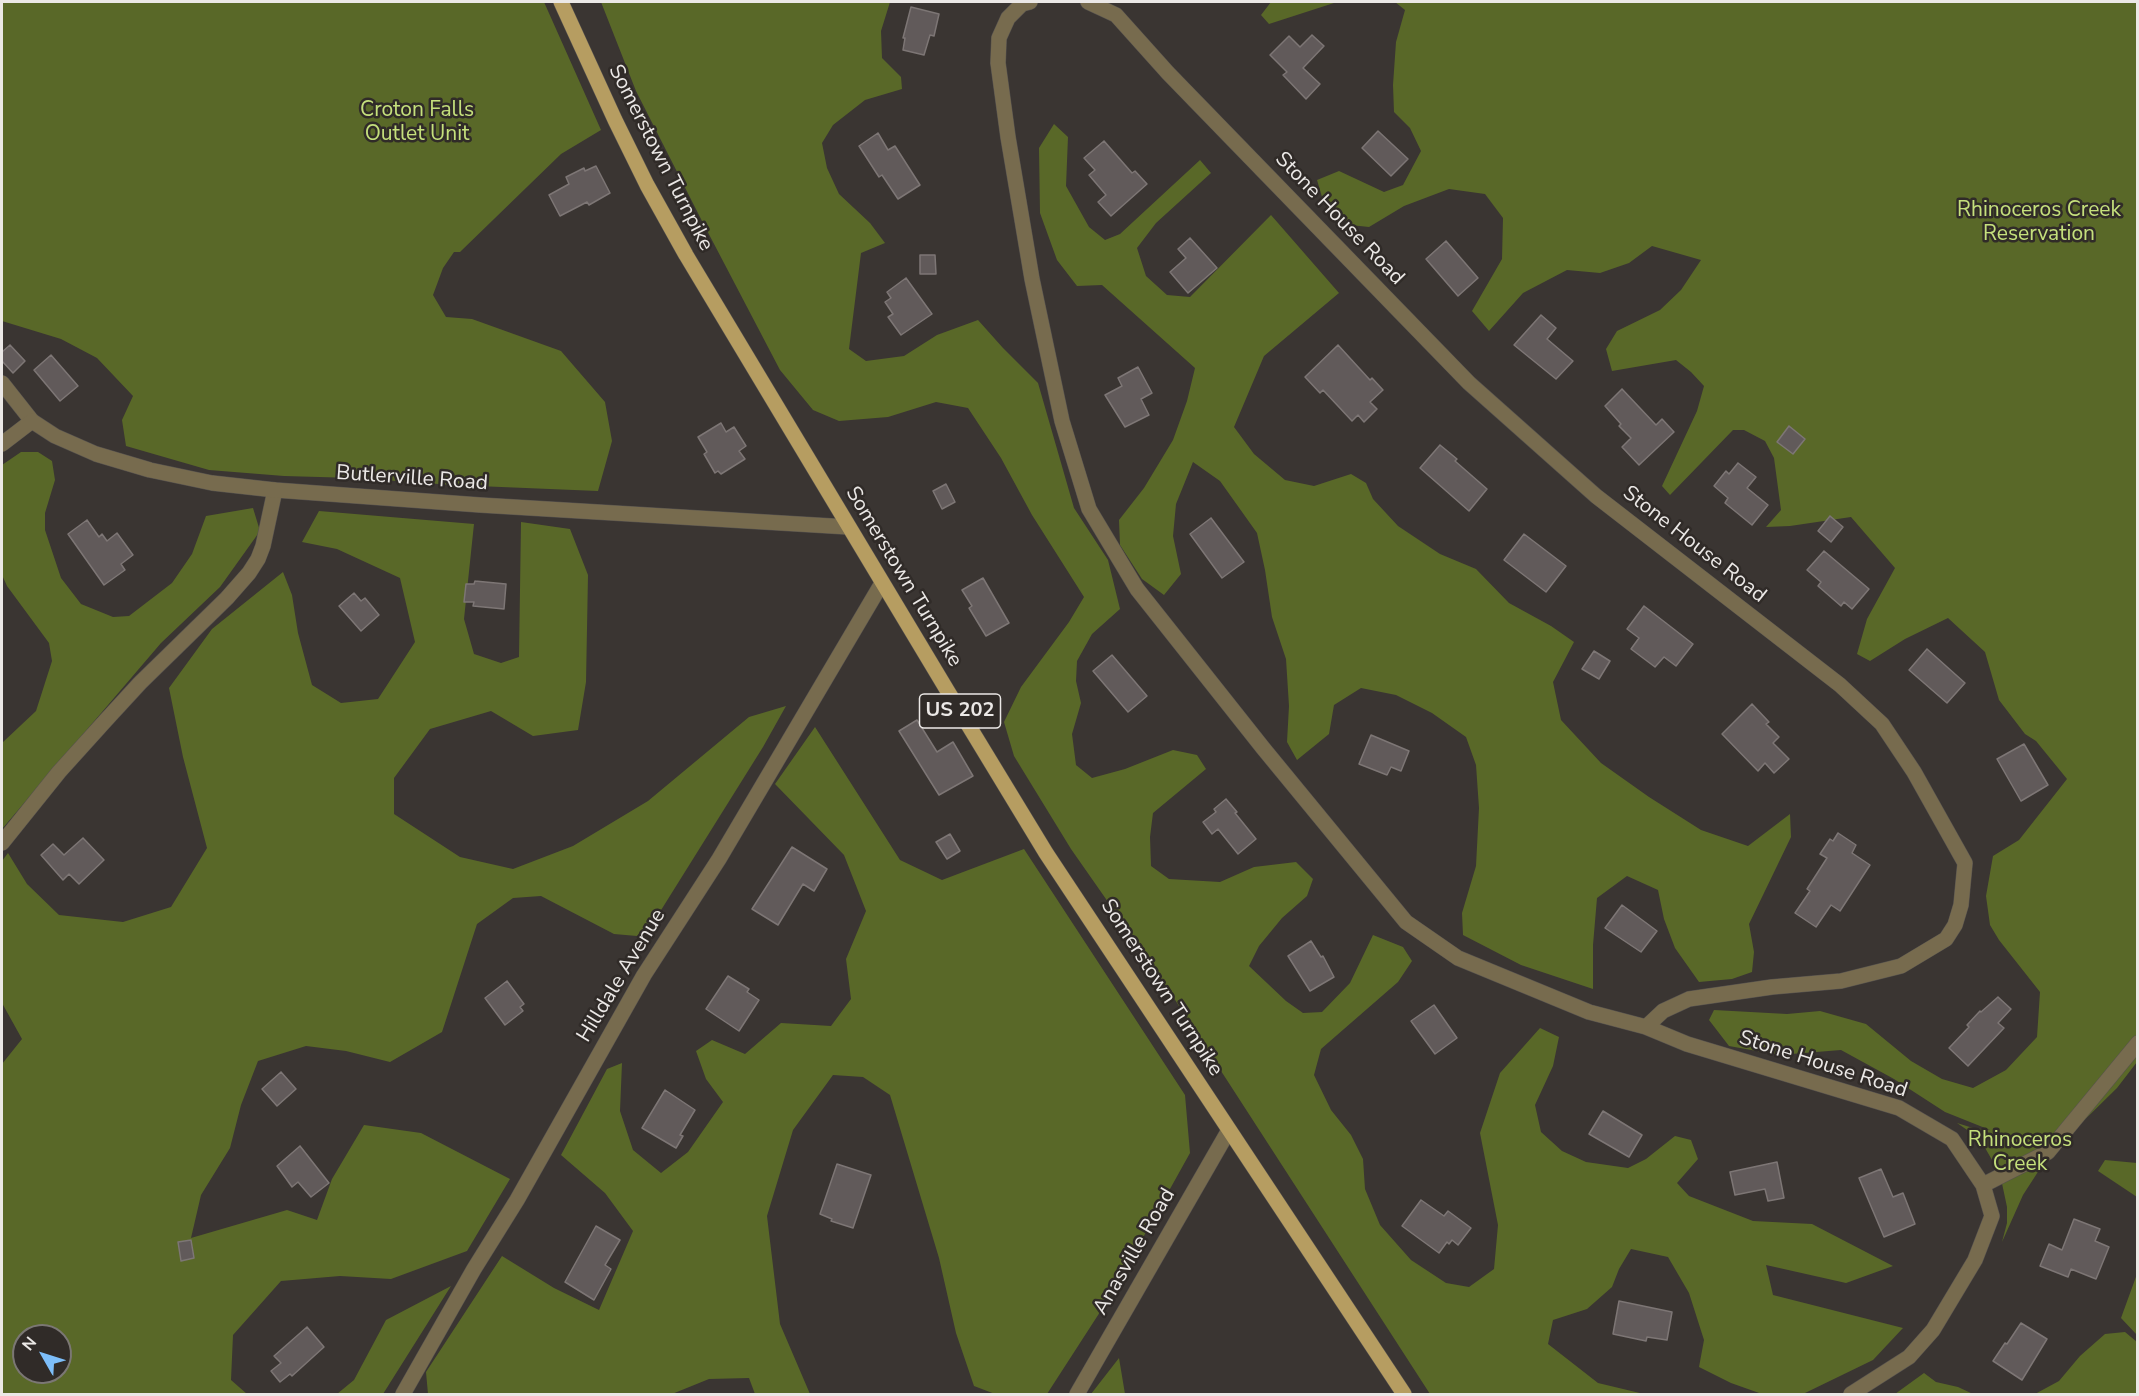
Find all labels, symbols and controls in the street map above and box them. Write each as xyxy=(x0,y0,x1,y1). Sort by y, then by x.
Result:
street label: Somerstown Turnpike xyxy=(602,61,718,255)
park label: Croton Falls Outlet Unit xyxy=(360,98,474,148)
street label: Stone House Road xyxy=(1269,147,1409,291)
park label: Rhinoceros Creek Reservation xyxy=(1957,198,2121,248)
street label: Butlerville Road xyxy=(335,461,489,497)
street label: Stone House Road xyxy=(1617,481,1771,609)
street label: Somerstown Turnpike xyxy=(839,482,967,672)
road number: US 202 xyxy=(920,694,1000,728)
street label: Somerstown Turnpike xyxy=(1094,895,1228,1081)
street label: Hilldale Avenue xyxy=(572,905,672,1047)
street label: Stone House Road xyxy=(1736,1026,1910,1104)
park label: Rhinoceros Creek xyxy=(1968,1128,2072,1178)
street label: Anasville Road xyxy=(1089,1184,1181,1320)
north arrow xyxy=(12,1324,72,1384)
text: N xyxy=(17,1332,42,1356)

